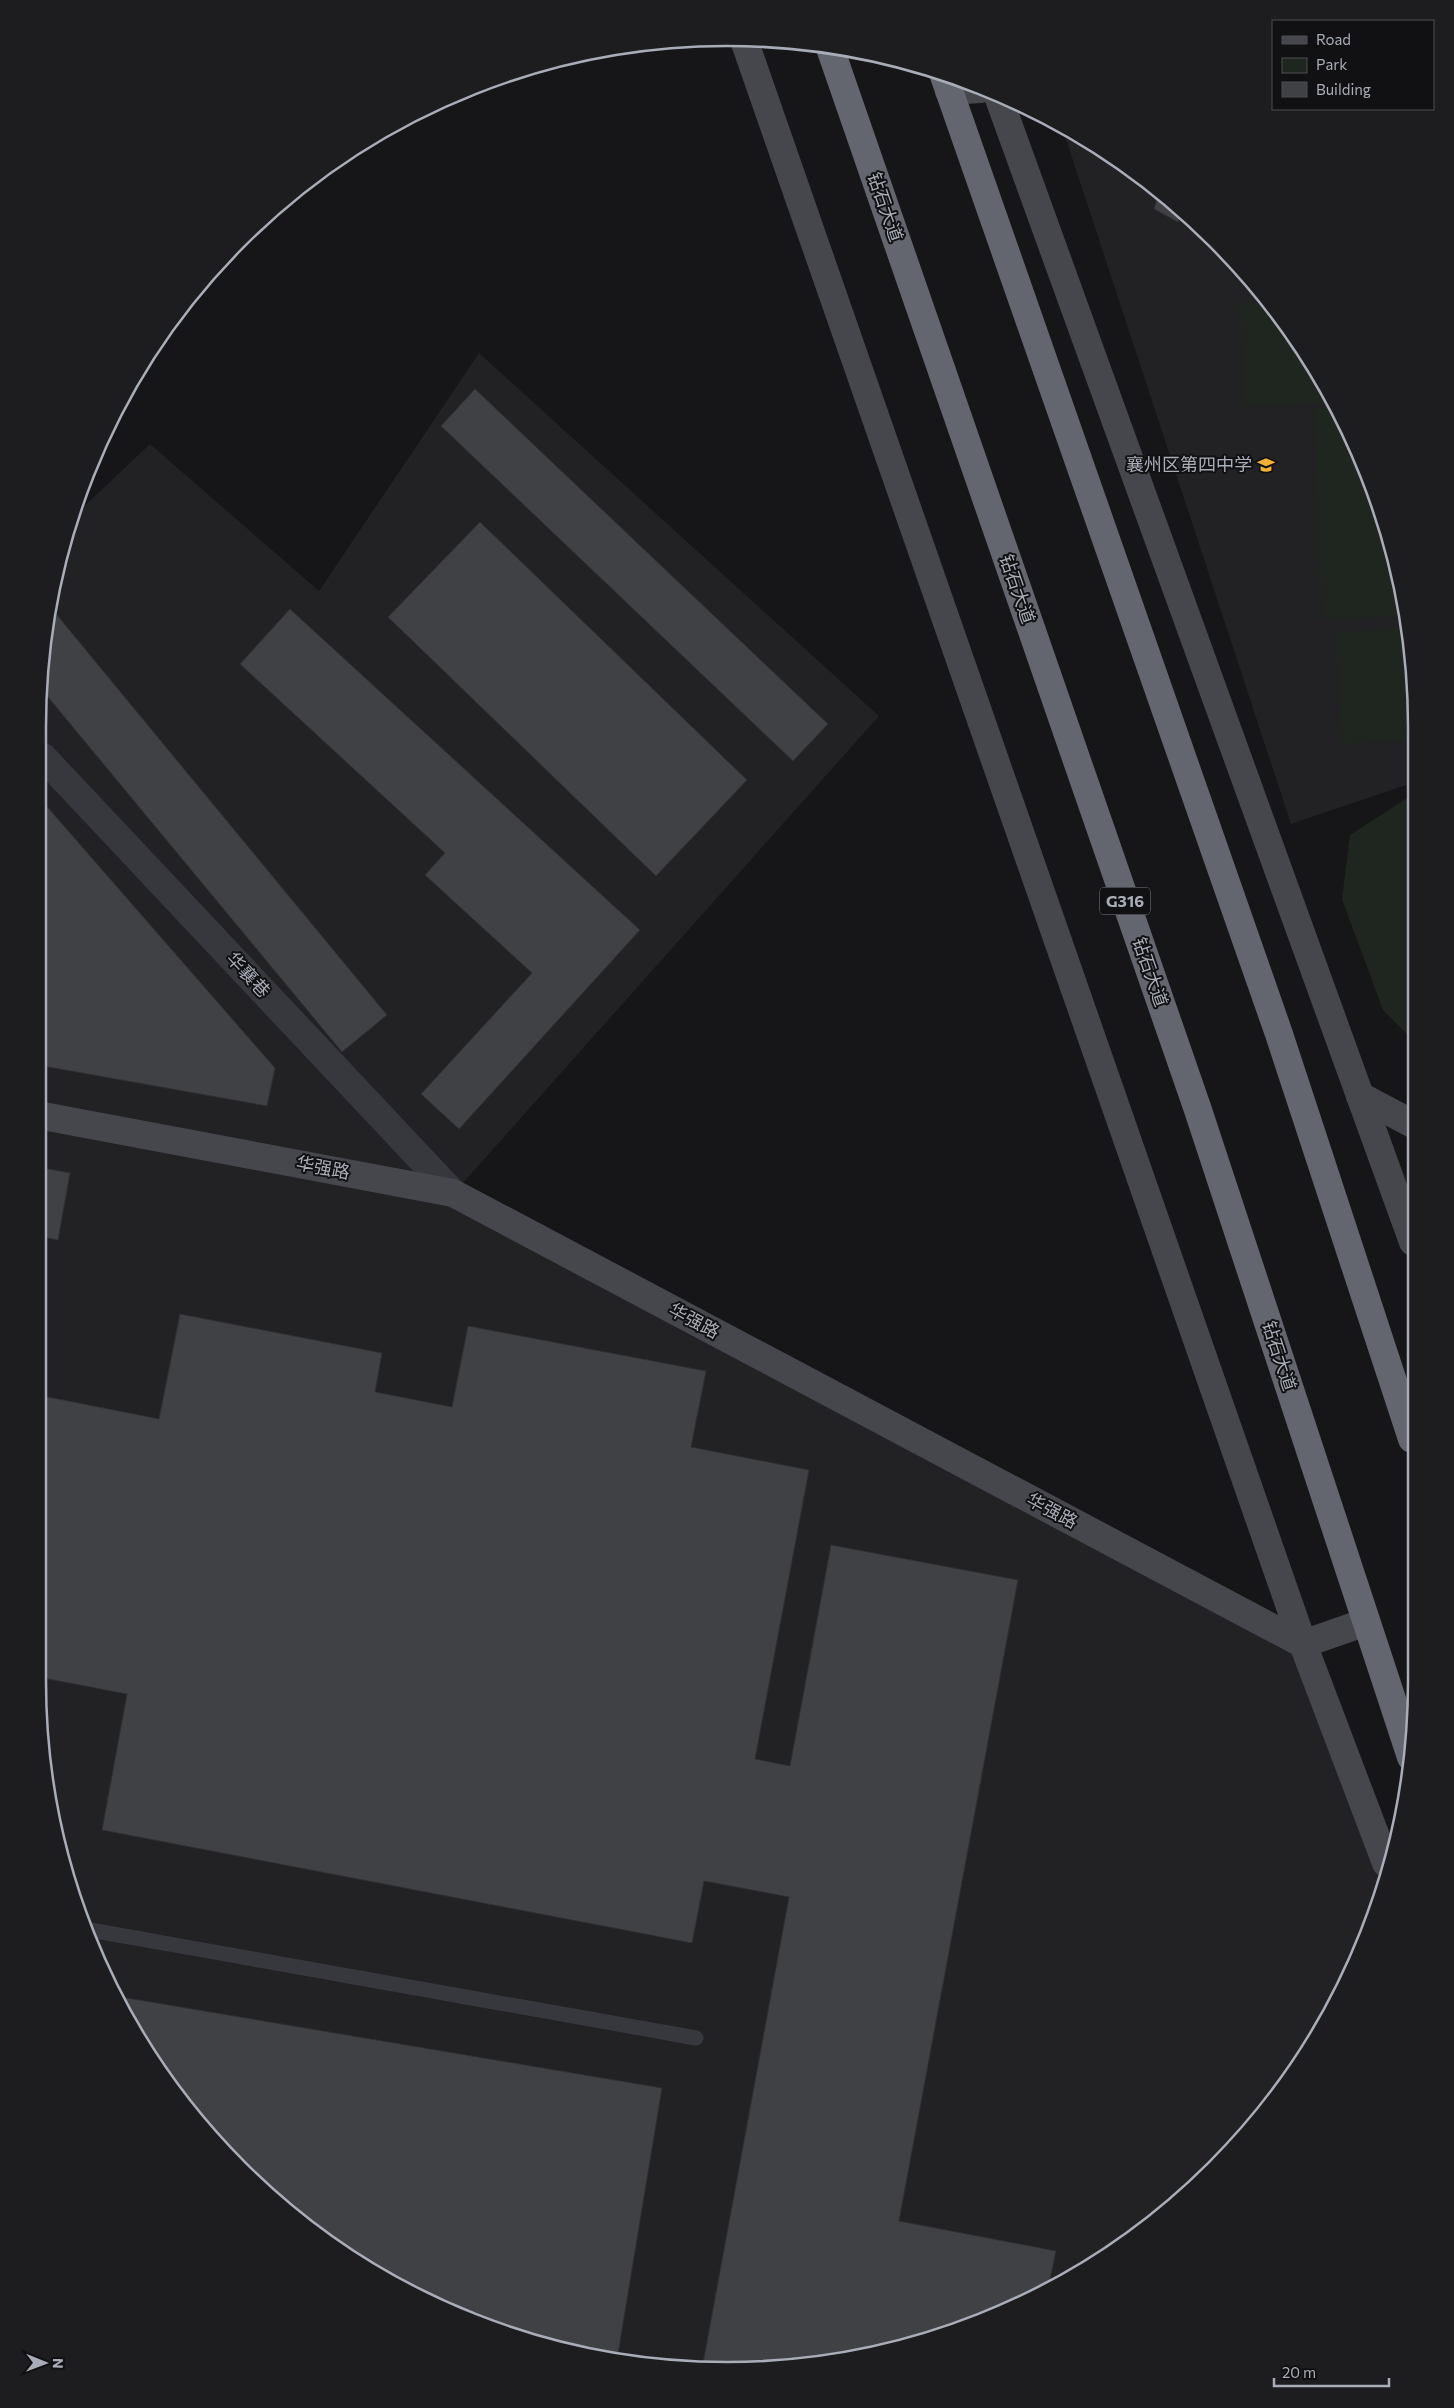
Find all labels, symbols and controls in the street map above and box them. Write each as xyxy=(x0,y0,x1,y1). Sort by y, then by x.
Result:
legend xyxy=(1272,20,1434,110)
text: Road xyxy=(1316,30,1351,48)
text: Park xyxy=(1316,55,1347,73)
text: Building xyxy=(1316,80,1371,98)
street label: 钻石大道 xyxy=(864,169,908,244)
place label: 襄州区第四中学 xyxy=(1126,453,1252,475)
school or university icon: 襄州区第四中学 xyxy=(1256,455,1276,475)
street label: 钻石大道 xyxy=(996,551,1040,626)
road number: G316 xyxy=(1100,888,1150,914)
street label: 钻石大道 xyxy=(1129,934,1173,1009)
street label: 华襄巷 xyxy=(222,947,275,1002)
street label: 华强路 xyxy=(295,1151,352,1183)
street label: 华强路 xyxy=(665,1298,723,1343)
street label: 钻石大道 xyxy=(1258,1318,1302,1393)
street label: 华强路 xyxy=(1023,1488,1081,1533)
north arrow xyxy=(20,2338,70,2388)
scale bar xyxy=(1274,2356,1389,2388)
text: N xyxy=(50,2358,67,2369)
text: 20 m xyxy=(1282,2363,1316,2381)

